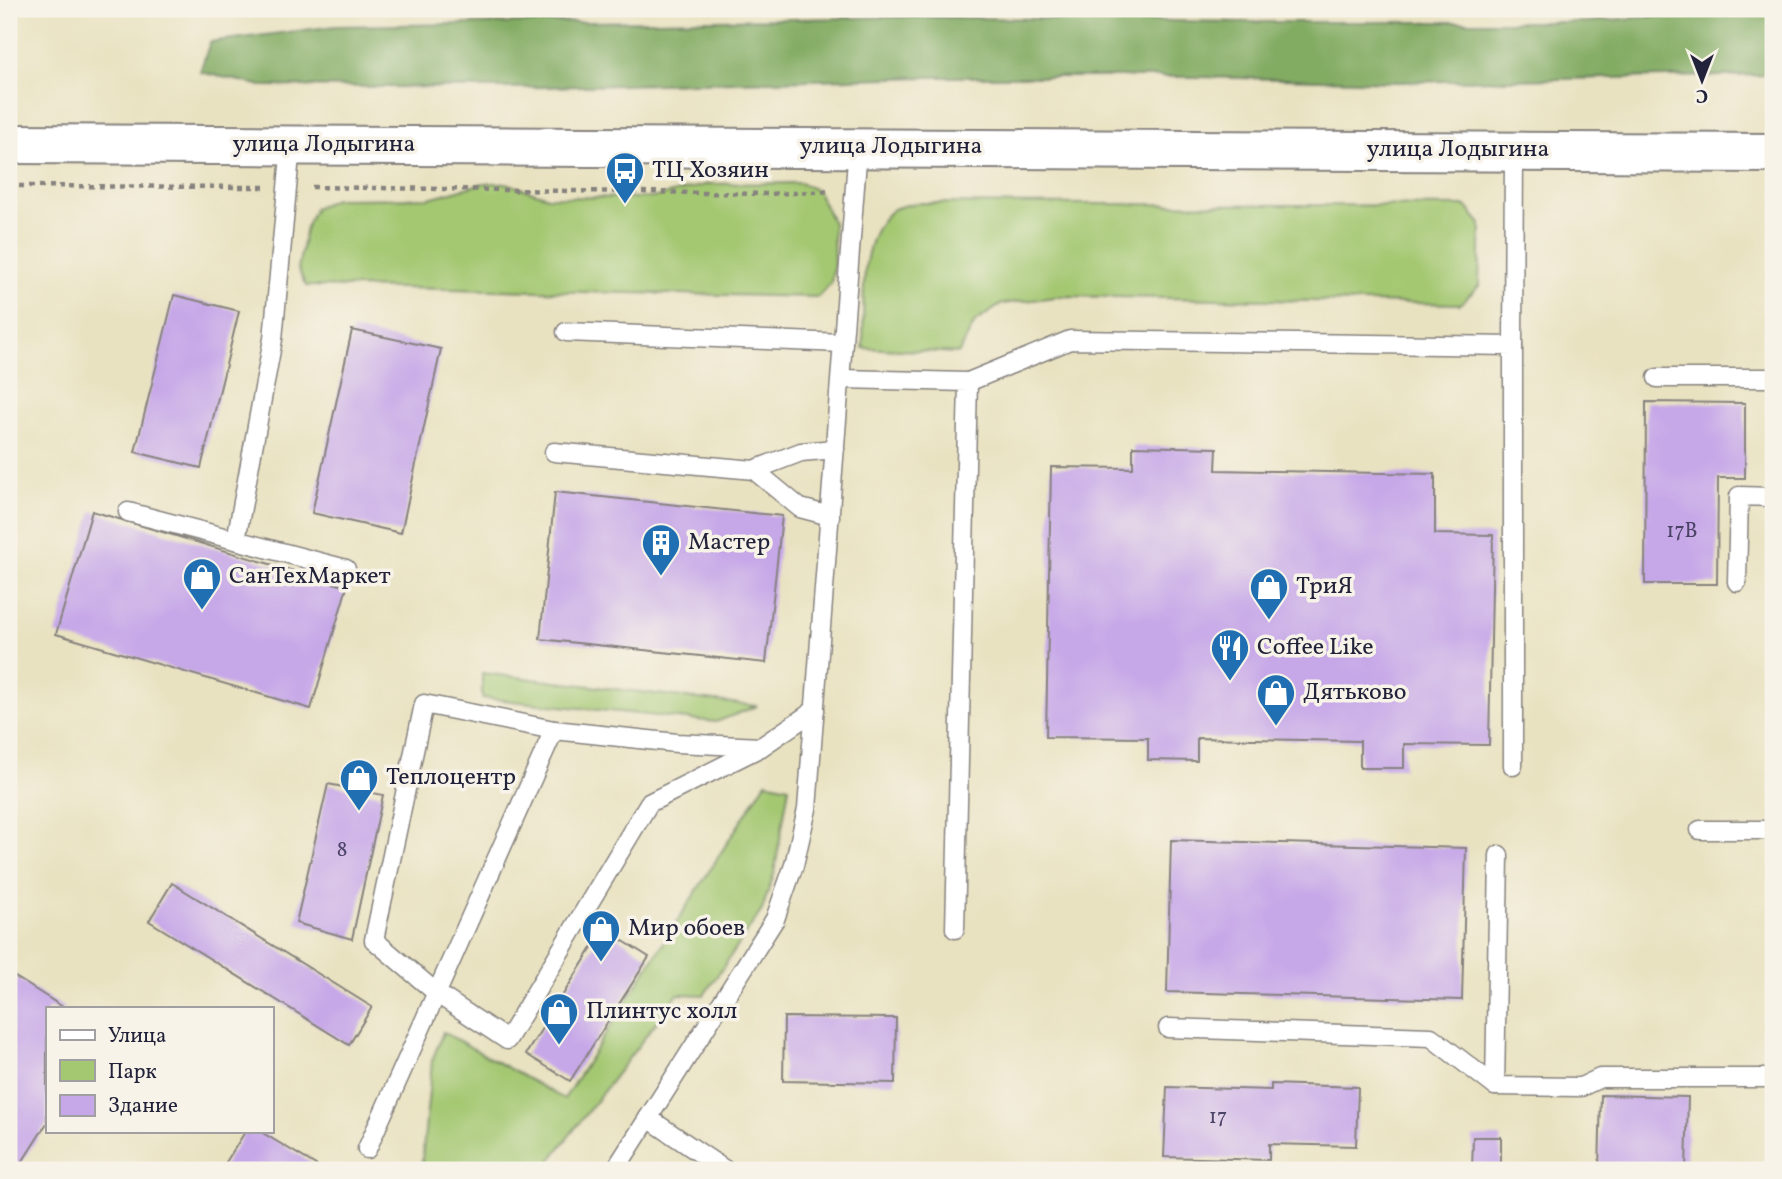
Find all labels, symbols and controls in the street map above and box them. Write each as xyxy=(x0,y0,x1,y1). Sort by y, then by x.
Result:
north arrow xyxy=(1666,46,1736,116)
text: С xyxy=(1696,82,1708,108)
street label: улица Лодыгина xyxy=(233,128,415,162)
street label: улица Лодыгина xyxy=(800,130,982,164)
street label: улица Лодыгина xyxy=(1367,133,1549,167)
bus stop icon: ТЦ Хозяин xyxy=(604,150,646,205)
place label: ТЦ Хозяин xyxy=(652,154,769,188)
house number: 17В xyxy=(1666,517,1698,546)
building icon: Мастер xyxy=(640,522,682,577)
place label: Мастер xyxy=(688,526,770,560)
shop icon: СанТехМаркет xyxy=(181,556,223,611)
place label: СанТехМаркет xyxy=(229,560,391,594)
shop icon: ТриЯ xyxy=(1248,566,1290,621)
place label: ТриЯ xyxy=(1296,570,1353,604)
restaurant icon: Coffee Like xyxy=(1209,627,1251,682)
place label: Coffee Like xyxy=(1257,631,1374,665)
shop icon: Дятьково xyxy=(1255,672,1297,727)
place label: Дятьково xyxy=(1303,676,1407,710)
shop icon: Теплоцентр xyxy=(338,757,380,812)
place label: Теплоцентр xyxy=(386,761,516,795)
house number: 8 xyxy=(337,836,347,865)
shop icon: Мир обоев xyxy=(580,908,622,963)
place label: Мир обоев xyxy=(628,912,745,946)
shop icon: Плинтус холл xyxy=(538,991,580,1046)
place label: Плинтус холл xyxy=(586,995,737,1029)
legend xyxy=(46,1007,273,1134)
text: Улица xyxy=(108,1022,166,1051)
text: Парк xyxy=(108,1058,157,1087)
text: Здание xyxy=(108,1092,178,1121)
house number: 17 xyxy=(1209,1103,1227,1132)

